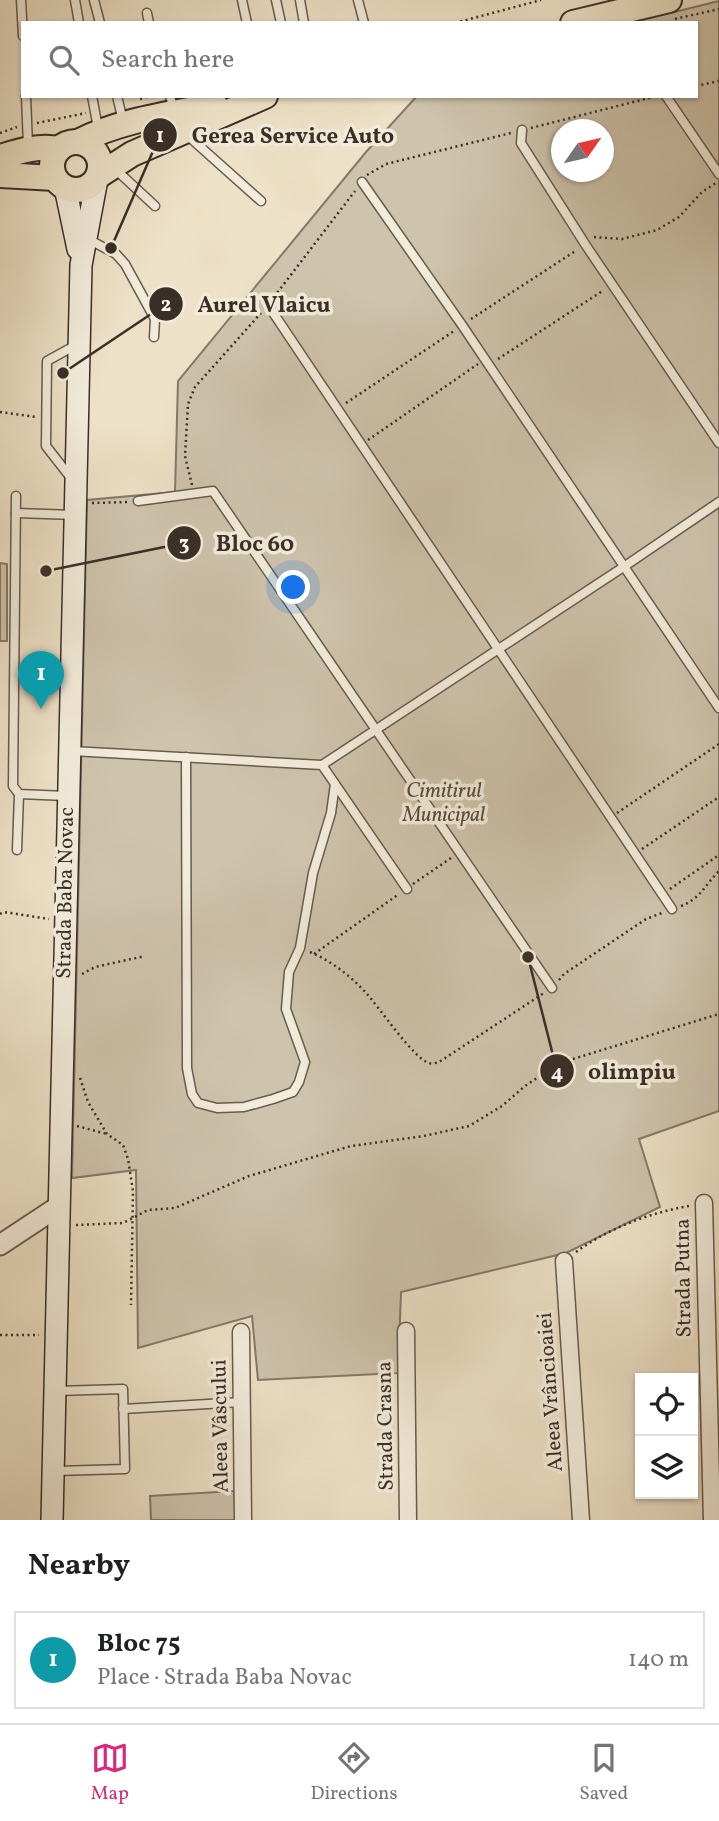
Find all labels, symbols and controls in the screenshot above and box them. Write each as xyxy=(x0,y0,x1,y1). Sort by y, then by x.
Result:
search box xyxy=(21,21,698,98)
icon: search xyxy=(45,41,83,79)
text: Search here xyxy=(101,42,234,78)
callout: Gerea Service Auto xyxy=(143,113,408,157)
north arrow xyxy=(551,119,614,182)
text: Gerea Service Auto xyxy=(192,121,394,153)
text: 1 xyxy=(156,122,164,151)
callout: Aurel Vlaicu xyxy=(148,282,345,326)
text: Aurel Vlaicu xyxy=(197,290,331,322)
text: 2 xyxy=(161,291,171,320)
callout: Bloc 60 xyxy=(167,521,308,565)
text: Bloc 60 xyxy=(216,529,294,561)
text: 3 xyxy=(179,530,189,559)
your location xyxy=(276,570,310,604)
pin: 1 xyxy=(18,651,64,709)
park label: Cimitirul Municipal xyxy=(402,777,485,830)
street label: Strada Baba Novac xyxy=(50,807,82,979)
callout: olimpiu xyxy=(539,1049,690,1093)
text: olimpiu xyxy=(588,1057,676,1089)
text: 4 xyxy=(551,1059,564,1088)
street label: Strada Putna xyxy=(668,1218,700,1338)
street label: Aleea Vrâncioaiei xyxy=(531,1311,571,1473)
street label: Aleea Vâscului xyxy=(205,1359,237,1493)
street label: Strada Crasna xyxy=(370,1361,402,1491)
map controls xyxy=(635,1373,698,1499)
button: locate xyxy=(635,1373,698,1436)
button: layers xyxy=(635,1436,698,1499)
text: Nearby xyxy=(28,1545,130,1587)
text: Bloc 75 xyxy=(97,1626,180,1662)
text: 1 xyxy=(48,1644,58,1676)
text: 140 m xyxy=(628,1644,689,1676)
text: Place · Strada Baba Novac xyxy=(97,1662,352,1694)
tab: Map xyxy=(91,1739,129,1807)
tab: Directions xyxy=(311,1739,398,1807)
tab: Saved xyxy=(579,1739,628,1807)

